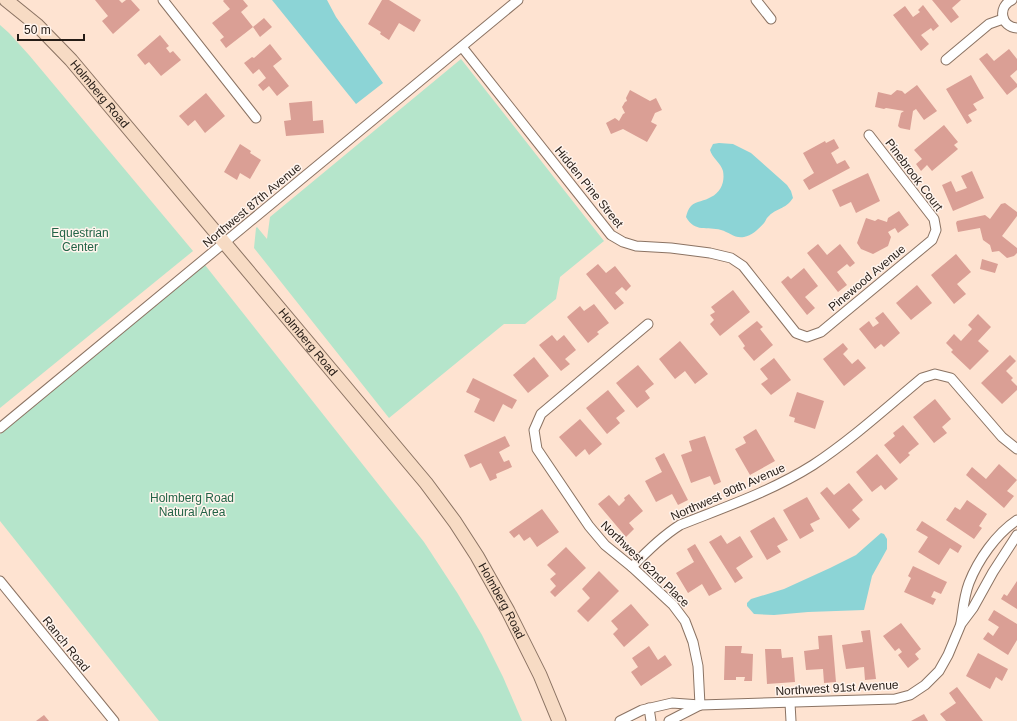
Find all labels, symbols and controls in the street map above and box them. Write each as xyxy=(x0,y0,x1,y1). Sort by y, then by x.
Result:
scale bar xyxy=(18,16,84,42)
text: 50 m xyxy=(24,23,51,37)
street label: Holmberg Road xyxy=(67,57,132,131)
street label: Pinebrook Court xyxy=(882,136,946,214)
street label: Hidden Pine Street xyxy=(552,143,627,231)
street label: Northwest 87th Avenue xyxy=(200,160,304,250)
park label: Equestrian Center xyxy=(51,226,109,254)
street label: Pinewood Avenue xyxy=(826,242,908,314)
street label: Holmberg Road xyxy=(275,305,340,379)
street label: Northwest 90th Avenue xyxy=(669,460,788,524)
park label: Holmberg Road Natural Area xyxy=(150,491,234,519)
street label: Northwest 62nd Place xyxy=(598,518,692,610)
street label: Holmberg Road xyxy=(475,560,528,641)
street label: Ranch Road xyxy=(40,614,92,674)
street label: Northwest 91st Avenue xyxy=(775,678,899,698)

